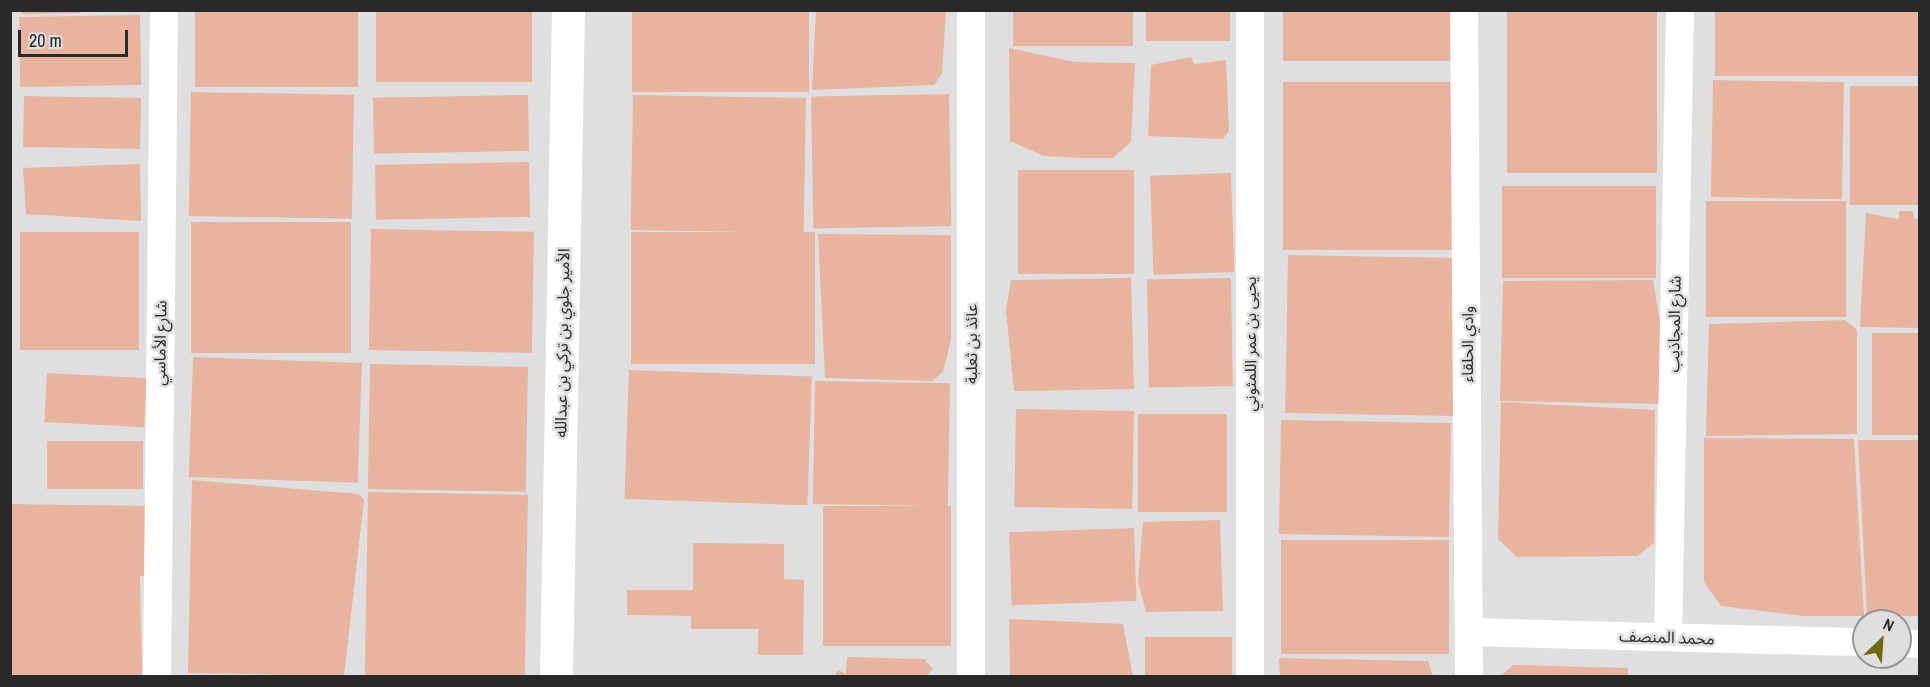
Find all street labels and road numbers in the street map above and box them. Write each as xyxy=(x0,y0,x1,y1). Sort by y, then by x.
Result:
street label: الأمير جلوي بن تركي بن عبدالله xyxy=(551,248,573,438)
street label: شارع المجاذيب xyxy=(1664,275,1684,373)
street label: يحيى بن عمر اللمثوني xyxy=(1240,277,1260,411)
street label: شارع الأماسي xyxy=(150,300,170,386)
street label: عائذ بن ثعلبة xyxy=(961,304,981,384)
street label: وادي الحلقاء xyxy=(1457,306,1477,382)
street label: محمد المنصف xyxy=(1619,626,1715,648)

